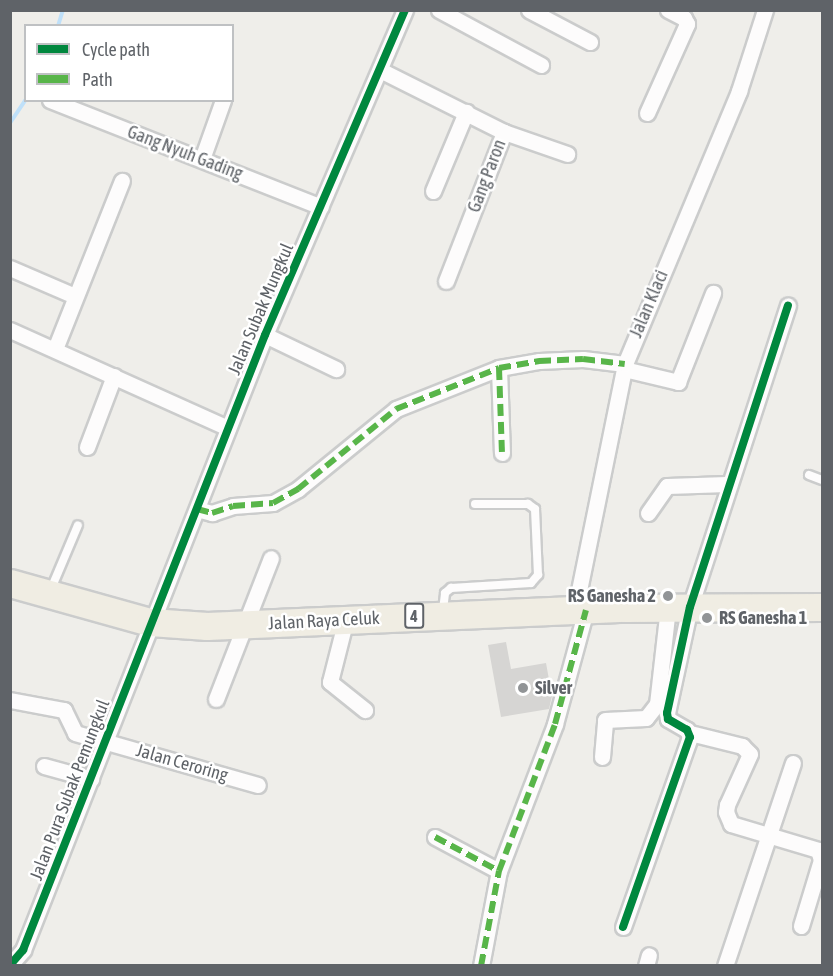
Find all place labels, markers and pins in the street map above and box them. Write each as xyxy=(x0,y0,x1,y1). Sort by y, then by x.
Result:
place label: RS Ganesha 2 xyxy=(568,585,656,607)
marker: RS Ganesha 2 xyxy=(661,589,675,603)
place label: RS Ganesha 1 xyxy=(719,607,807,629)
marker: RS Ganesha 1 xyxy=(700,611,714,625)
place label: Silver xyxy=(535,677,572,699)
marker: Silver xyxy=(516,681,530,695)

